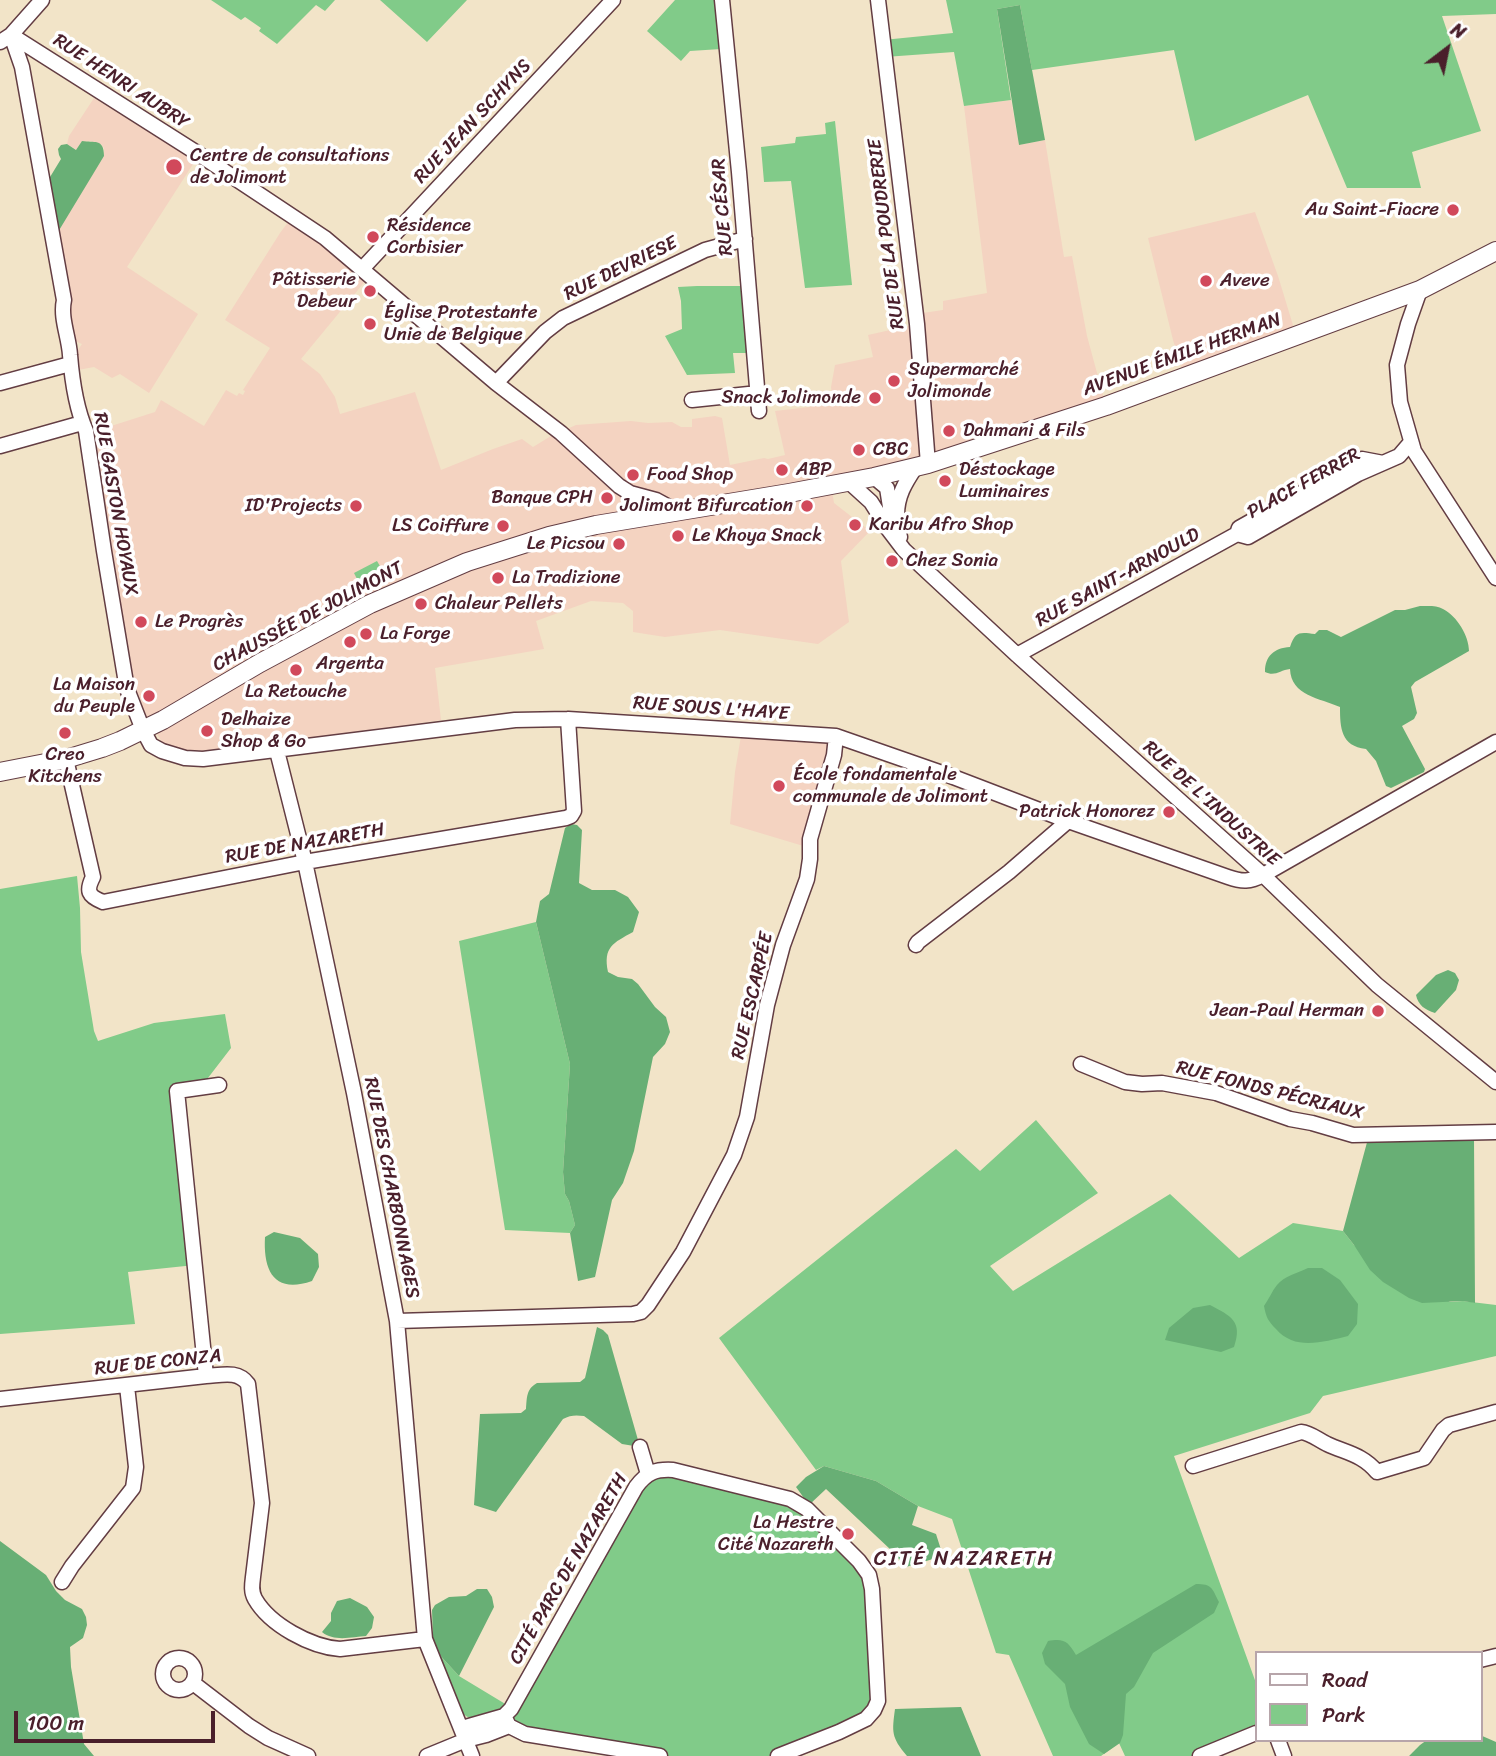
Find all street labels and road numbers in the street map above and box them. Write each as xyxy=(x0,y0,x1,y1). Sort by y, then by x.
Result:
street label: RUE HENRI AUBRY xyxy=(49,29,193,135)
street label: RUE JEAN SCHYNS xyxy=(410,55,536,189)
street label: RUE DE LA POUDRERIE xyxy=(864,137,910,331)
street label: RUE CÉSAR xyxy=(707,157,739,257)
street label: RUE DEVRIESE xyxy=(561,232,681,306)
street label: AVENUE ÉMILE HERMAN xyxy=(1080,308,1284,402)
street label: RUE GASTON HOYAUX xyxy=(88,411,142,597)
street label: PLACE FERRER xyxy=(1244,444,1364,524)
street label: RUE SAINT-ARNOULD xyxy=(1032,524,1204,632)
street label: CHAUSSÉE DE JOLIMONT xyxy=(209,557,407,677)
street label: RUE SOUS L'HAYE xyxy=(632,692,790,726)
street label: RUE DE L'INDUSTRIE xyxy=(1138,736,1284,872)
street label: RUE DE NAZARETH xyxy=(224,819,386,869)
street label: RUE ESCARPÉE xyxy=(727,930,779,1062)
street label: RUE FONDS PÉCRIAUX xyxy=(1174,1057,1366,1125)
street label: RUE DES CHARBONNAGES xyxy=(358,1075,424,1301)
street label: RUE DE CONZA xyxy=(94,1345,222,1381)
street label: CITÉ PARC DE NAZARETH xyxy=(505,1469,633,1669)

